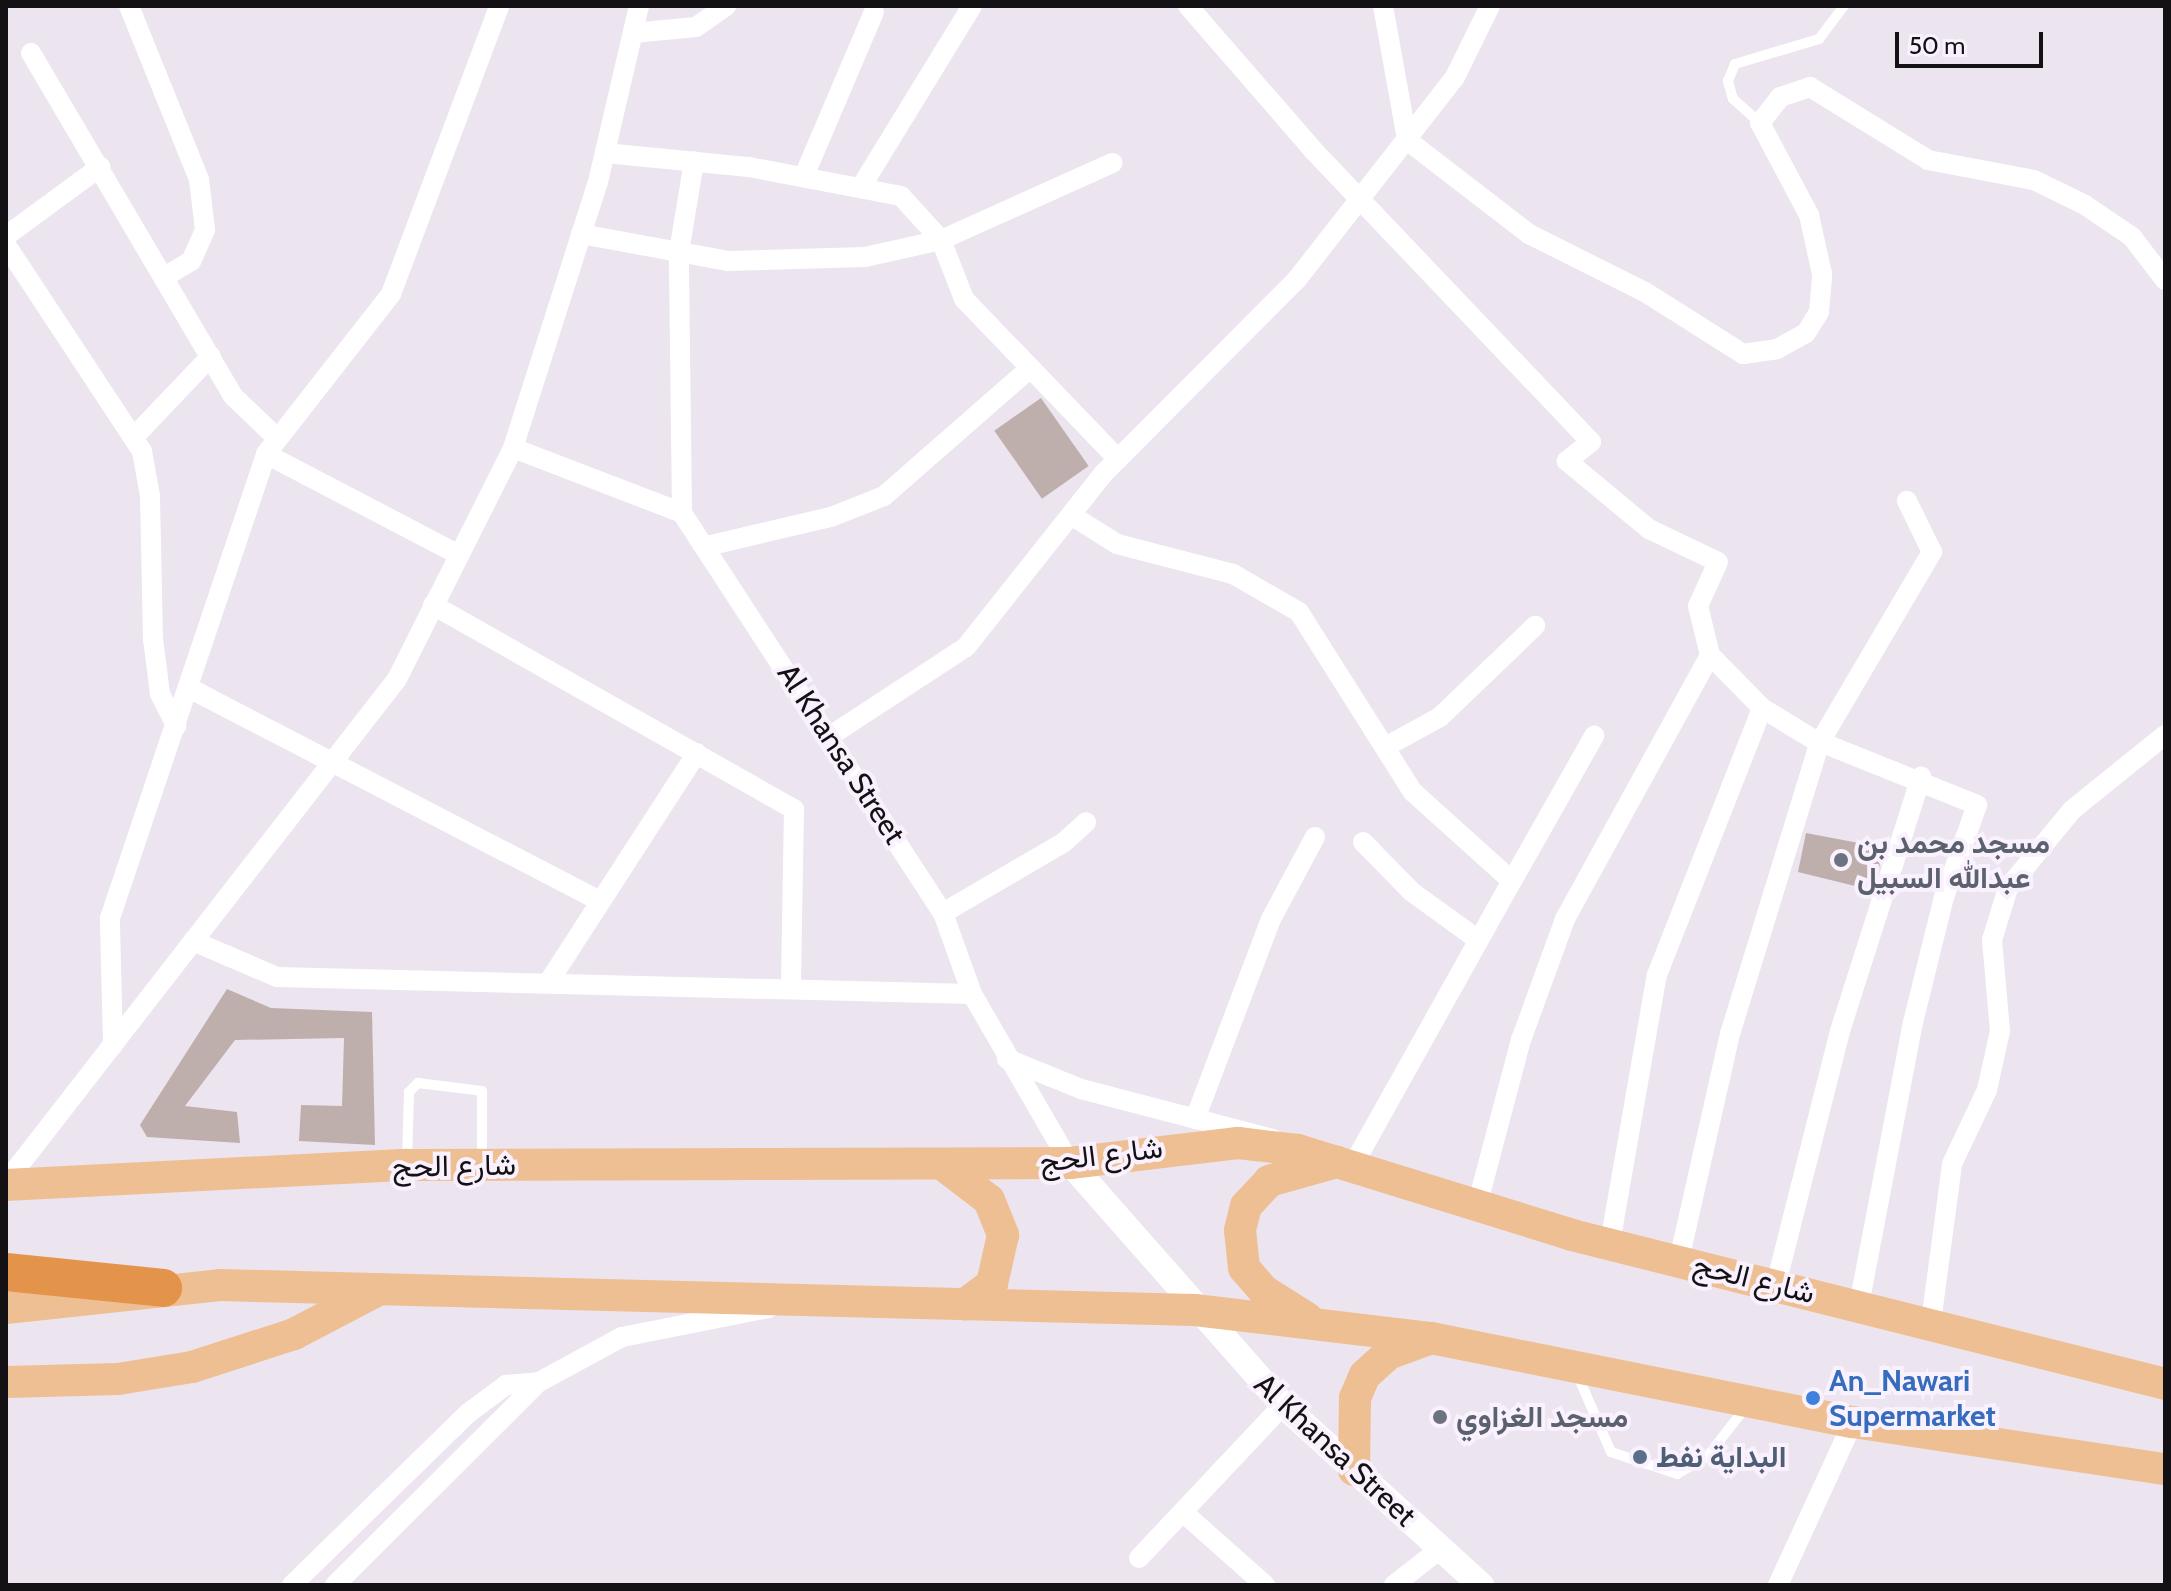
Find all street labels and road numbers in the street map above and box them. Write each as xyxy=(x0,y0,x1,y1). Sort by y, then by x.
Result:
street label: Al Khansa Street xyxy=(769,657,913,851)
street label: شارع الحج xyxy=(1037,1130,1165,1180)
street label: شارع الحج xyxy=(392,1147,516,1185)
street label: شارع الحج xyxy=(1690,1247,1818,1311)
street label: Al Khansa Street xyxy=(1247,1366,1423,1534)

